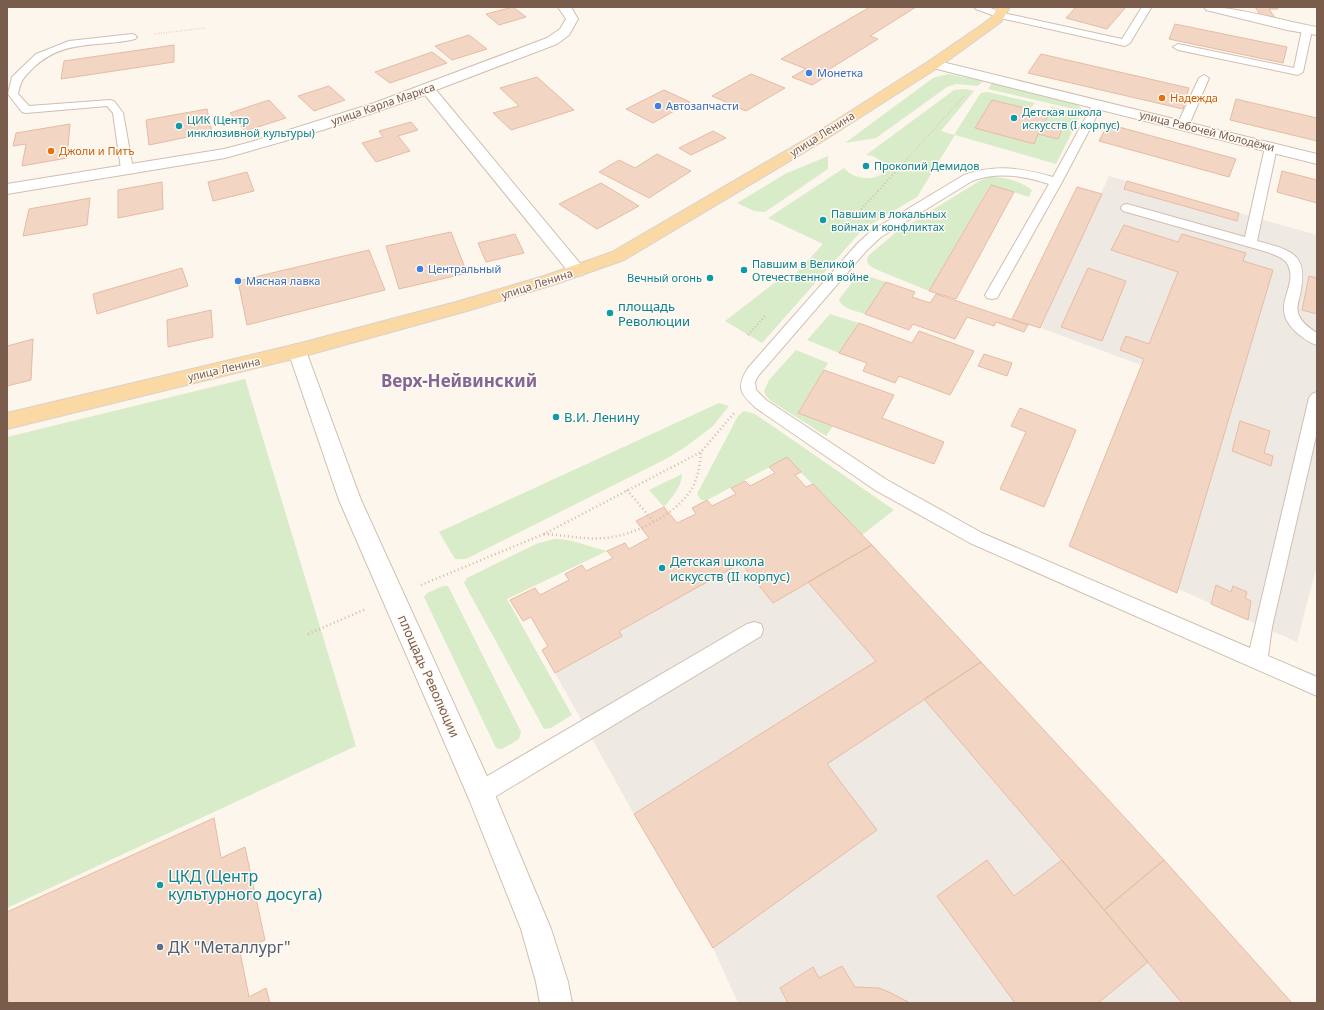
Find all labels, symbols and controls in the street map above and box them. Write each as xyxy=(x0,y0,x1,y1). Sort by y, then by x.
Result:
place label: Монетка xyxy=(817,65,863,80)
marker: Монетка xyxy=(804,68,814,78)
street label: улица Карла Маркса xyxy=(329,79,437,128)
place label: Надежда xyxy=(1170,90,1218,105)
marker: Надежда xyxy=(1157,93,1167,103)
place label: Автозапчасти xyxy=(666,98,739,113)
marker: Автозапчасти xyxy=(653,101,663,111)
place label: Детская школа искусств (I корпус) xyxy=(1022,104,1120,132)
street label: улица Рабочей Молодёжи xyxy=(1138,106,1276,155)
street label: улица Ленина xyxy=(786,108,857,160)
place label: ЦИК (Центр инклюзивной культуры) xyxy=(187,112,315,140)
marker: Детская школа искусств (I корпус) xyxy=(1009,113,1019,123)
marker: ЦИК (Центр инклюзивной культуры) xyxy=(174,121,184,131)
place label: Джоли и Питъ xyxy=(59,143,135,158)
marker: Джоли и Питъ xyxy=(46,146,56,156)
place label: Прокопий Демидов xyxy=(874,158,979,173)
marker: Прокопий Демидов xyxy=(861,161,871,171)
place label: Павшим в локальных войнах и конфликтах xyxy=(831,206,947,234)
marker: Павшим в локальных войнах и конфликтах xyxy=(818,215,828,225)
place label: Павшим в Великой Отечественной войне xyxy=(752,256,869,284)
place label: Центральный xyxy=(428,261,501,276)
marker: Центральный xyxy=(415,264,425,274)
street label: улица Ленина xyxy=(499,265,574,302)
marker: Павшим в Великой Отечественной войне xyxy=(739,265,749,275)
place label: Вечный огонь xyxy=(627,270,702,285)
place label: Мясная лавка xyxy=(246,273,320,288)
marker: Вечный огонь xyxy=(705,273,715,283)
marker: Мясная лавка xyxy=(233,276,243,286)
place label: площадь Революции xyxy=(618,297,690,330)
marker: площадь Революции xyxy=(605,308,615,318)
street label: улица Ленина xyxy=(186,353,262,384)
district label: Верх-Нейвинский xyxy=(381,369,537,392)
place label: В.И. Ленину xyxy=(564,408,640,426)
marker: В.И. Ленину xyxy=(551,412,561,422)
place label: Детская школа искусств (II корпус) xyxy=(670,552,790,585)
marker: Детская школа искусств (II корпус) xyxy=(657,563,667,573)
street label: площадь Революции xyxy=(394,612,464,740)
place label: ЦКД (Центр культурного досуга) xyxy=(168,865,322,905)
marker: ЦКД (Центр культурного досуга) xyxy=(155,880,165,890)
place label: ДК "Металлург" xyxy=(168,936,291,958)
marker: ДК "Металлург" xyxy=(155,942,165,952)

